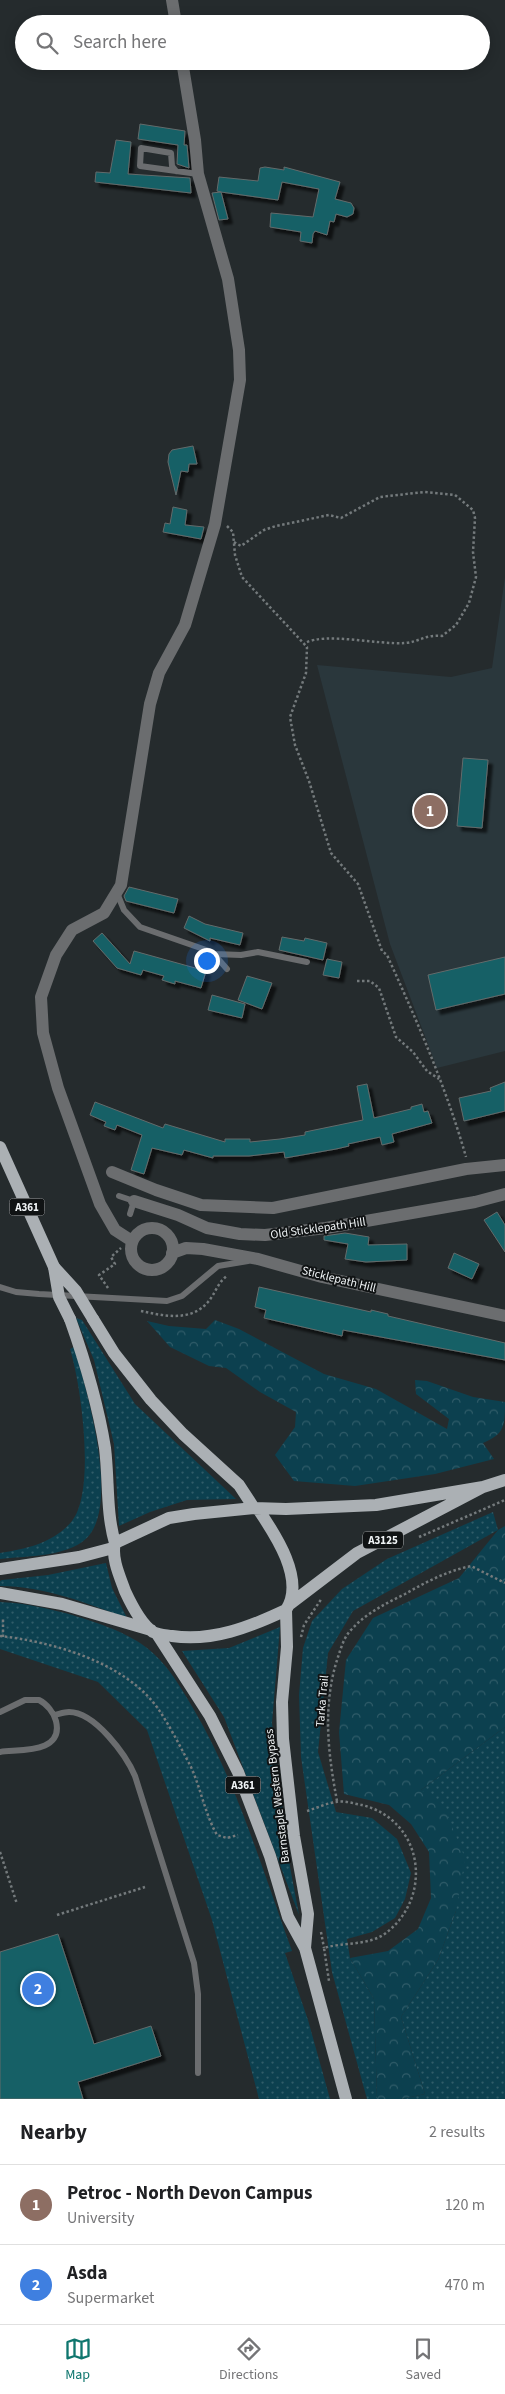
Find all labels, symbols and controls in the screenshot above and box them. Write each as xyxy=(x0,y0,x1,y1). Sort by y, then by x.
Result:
search box xyxy=(15,15,490,70)
icon: search xyxy=(33,29,61,57)
text: Search here xyxy=(73,29,167,56)
pin: 1 xyxy=(414,792,446,830)
your location xyxy=(194,948,220,974)
road number: A361 xyxy=(10,1198,44,1216)
street label: Old Sticklepath Hill xyxy=(269,1213,367,1244)
street label: Sticklepath Hill xyxy=(300,1262,378,1297)
road number: A3125 xyxy=(363,1532,403,1548)
street label: Tarka Trail xyxy=(312,1674,333,1728)
street label: Barnstaple Western Bypass xyxy=(261,1728,294,1864)
road number: A361 xyxy=(226,1776,260,1794)
pin: 2 xyxy=(22,1970,54,2008)
text: Nearby xyxy=(20,2117,87,2147)
text: 2 results xyxy=(429,2121,485,2143)
text: Petroc - North Devon Campus xyxy=(67,2180,312,2207)
text: 1 xyxy=(32,2194,40,2216)
text: 120 m xyxy=(445,2194,485,2216)
text: University xyxy=(67,2207,134,2229)
text: Asda xyxy=(67,2260,107,2287)
text: 2 xyxy=(32,2274,40,2296)
text: 470 m xyxy=(445,2274,485,2296)
text: Supermarket xyxy=(67,2287,154,2309)
tab: Map xyxy=(64,2335,92,2385)
tab: Directions xyxy=(219,2335,278,2385)
tab: Saved xyxy=(406,2335,441,2385)

